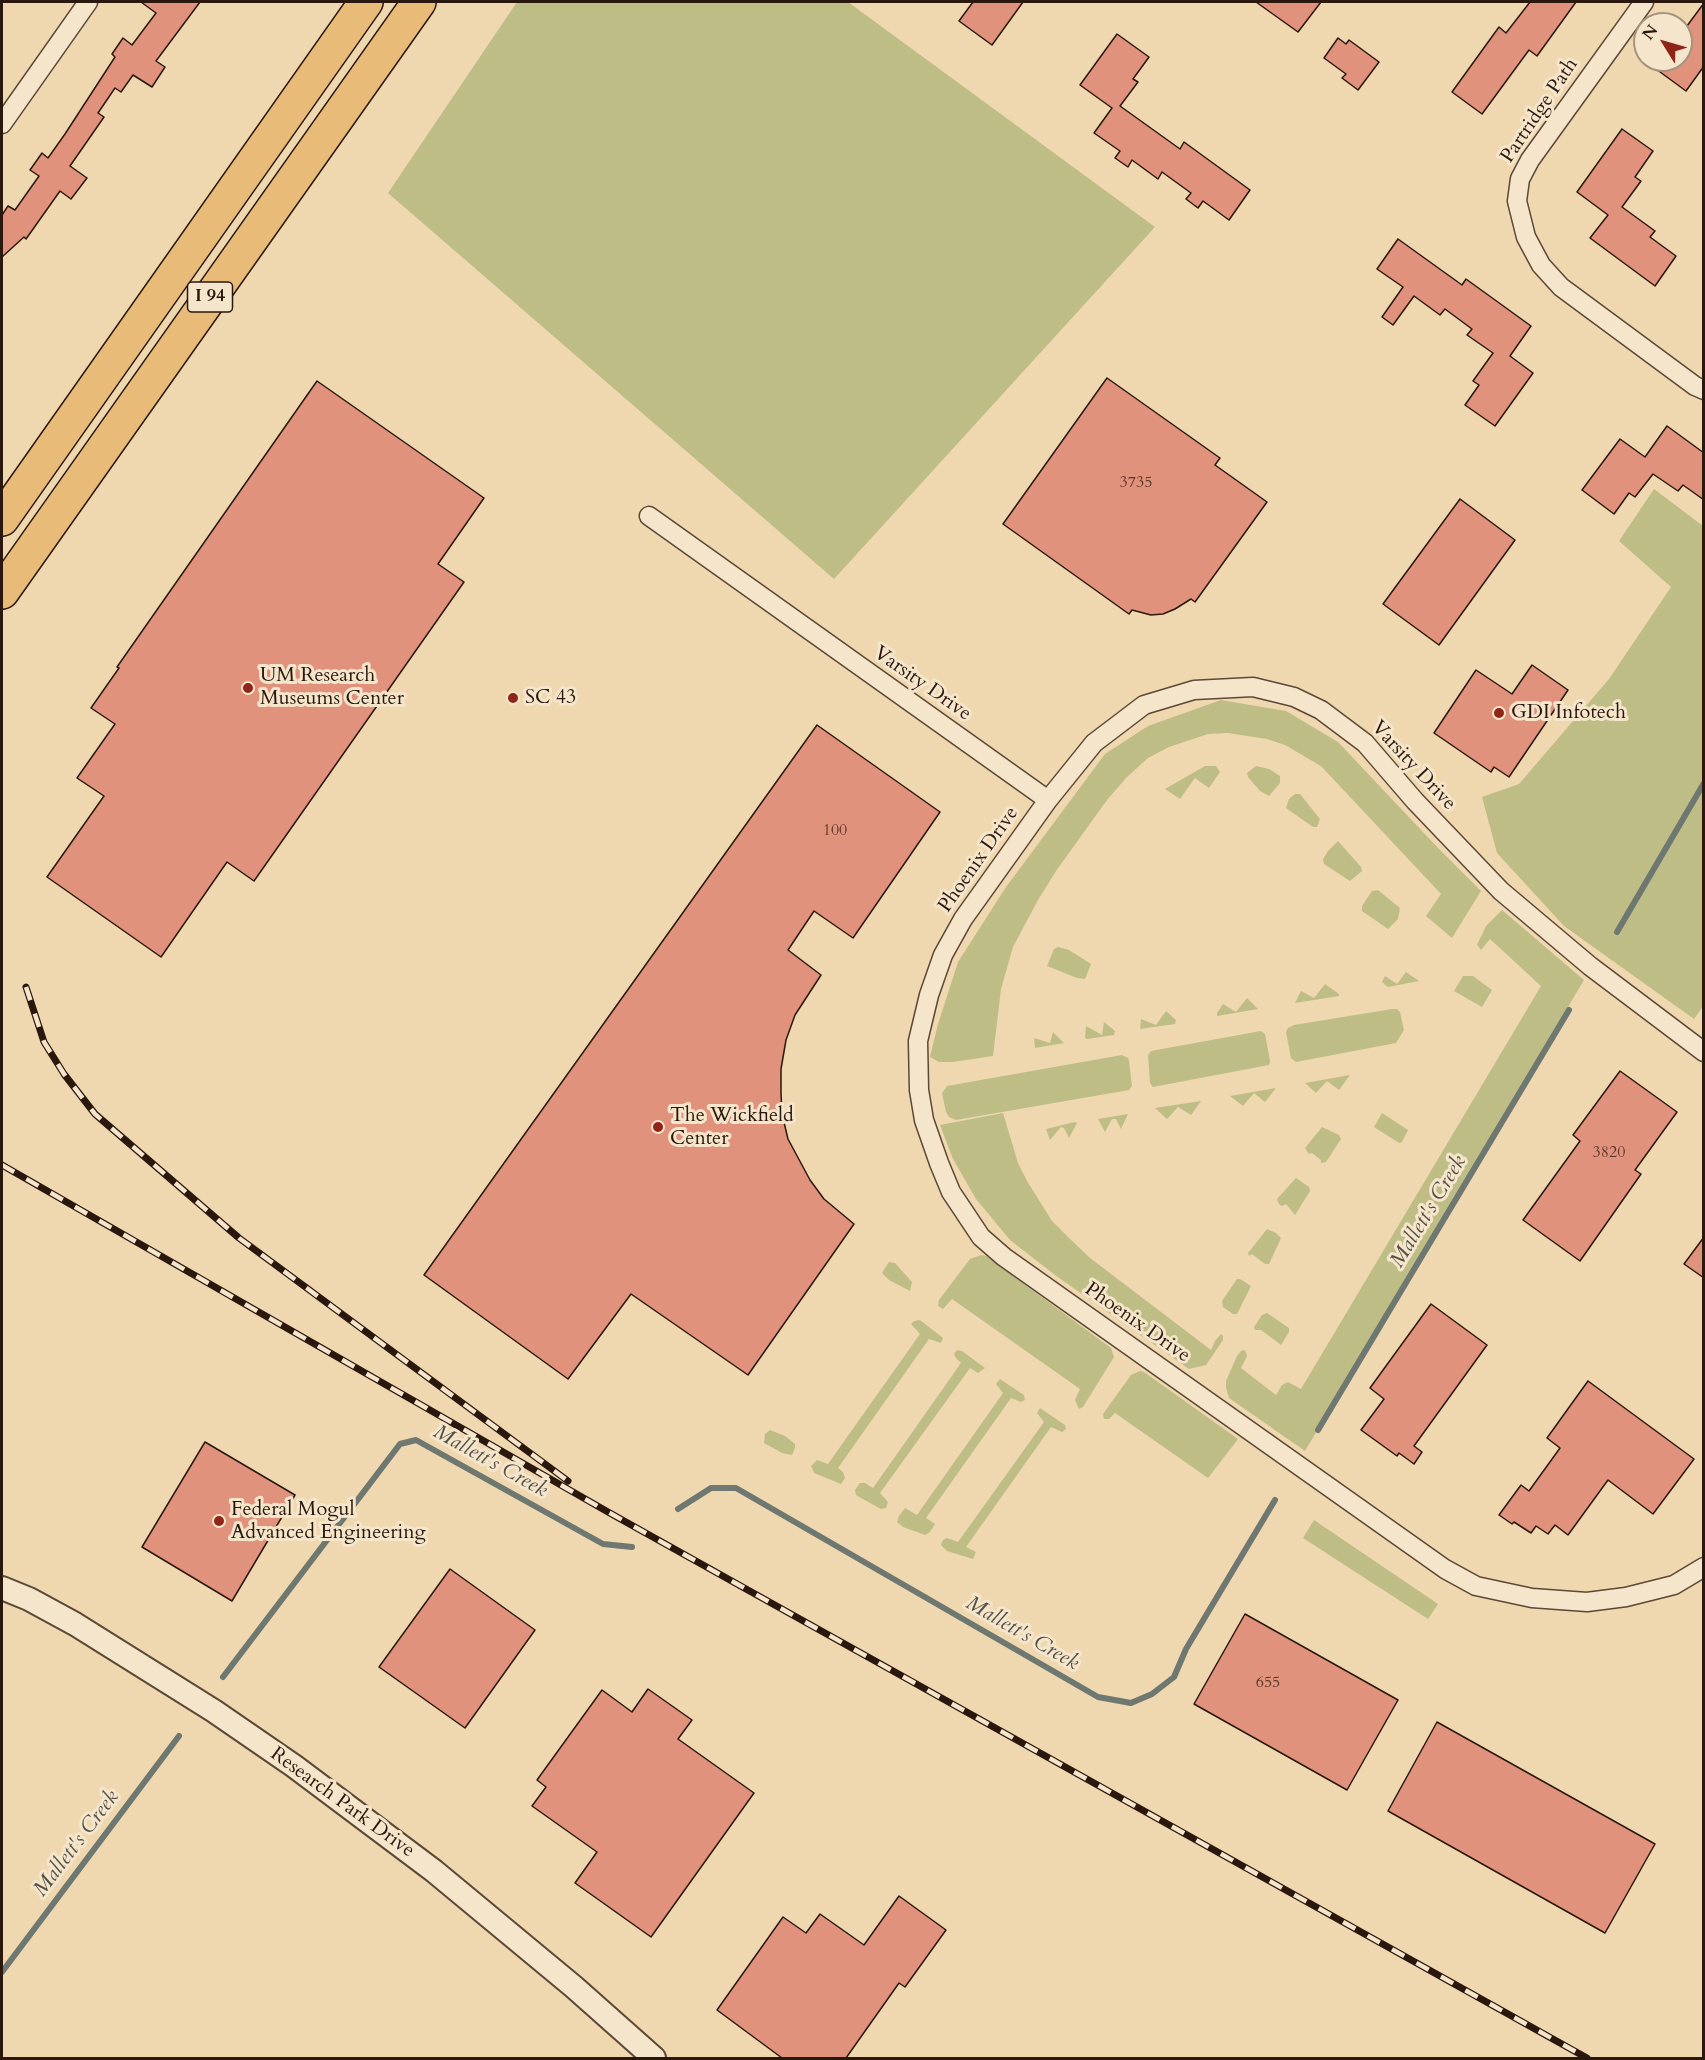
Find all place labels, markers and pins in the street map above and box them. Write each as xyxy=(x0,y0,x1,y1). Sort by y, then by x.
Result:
place label: UM Research Museums Center xyxy=(260,664,404,711)
marker: UM Research Museums Center xyxy=(241,681,255,695)
place label: SC 43 xyxy=(525,686,576,710)
marker: SC 43 xyxy=(506,691,520,705)
place label: GDI Infotech xyxy=(1511,701,1626,725)
marker: GDI Infotech xyxy=(1492,706,1506,720)
place label: The Wickfield Center xyxy=(670,1104,794,1151)
marker: The Wickfield Center xyxy=(651,1120,665,1134)
place label: Federal Mogul Advanced Engineering xyxy=(231,1498,426,1545)
marker: Federal Mogul Advanced Engineering xyxy=(212,1514,226,1528)

